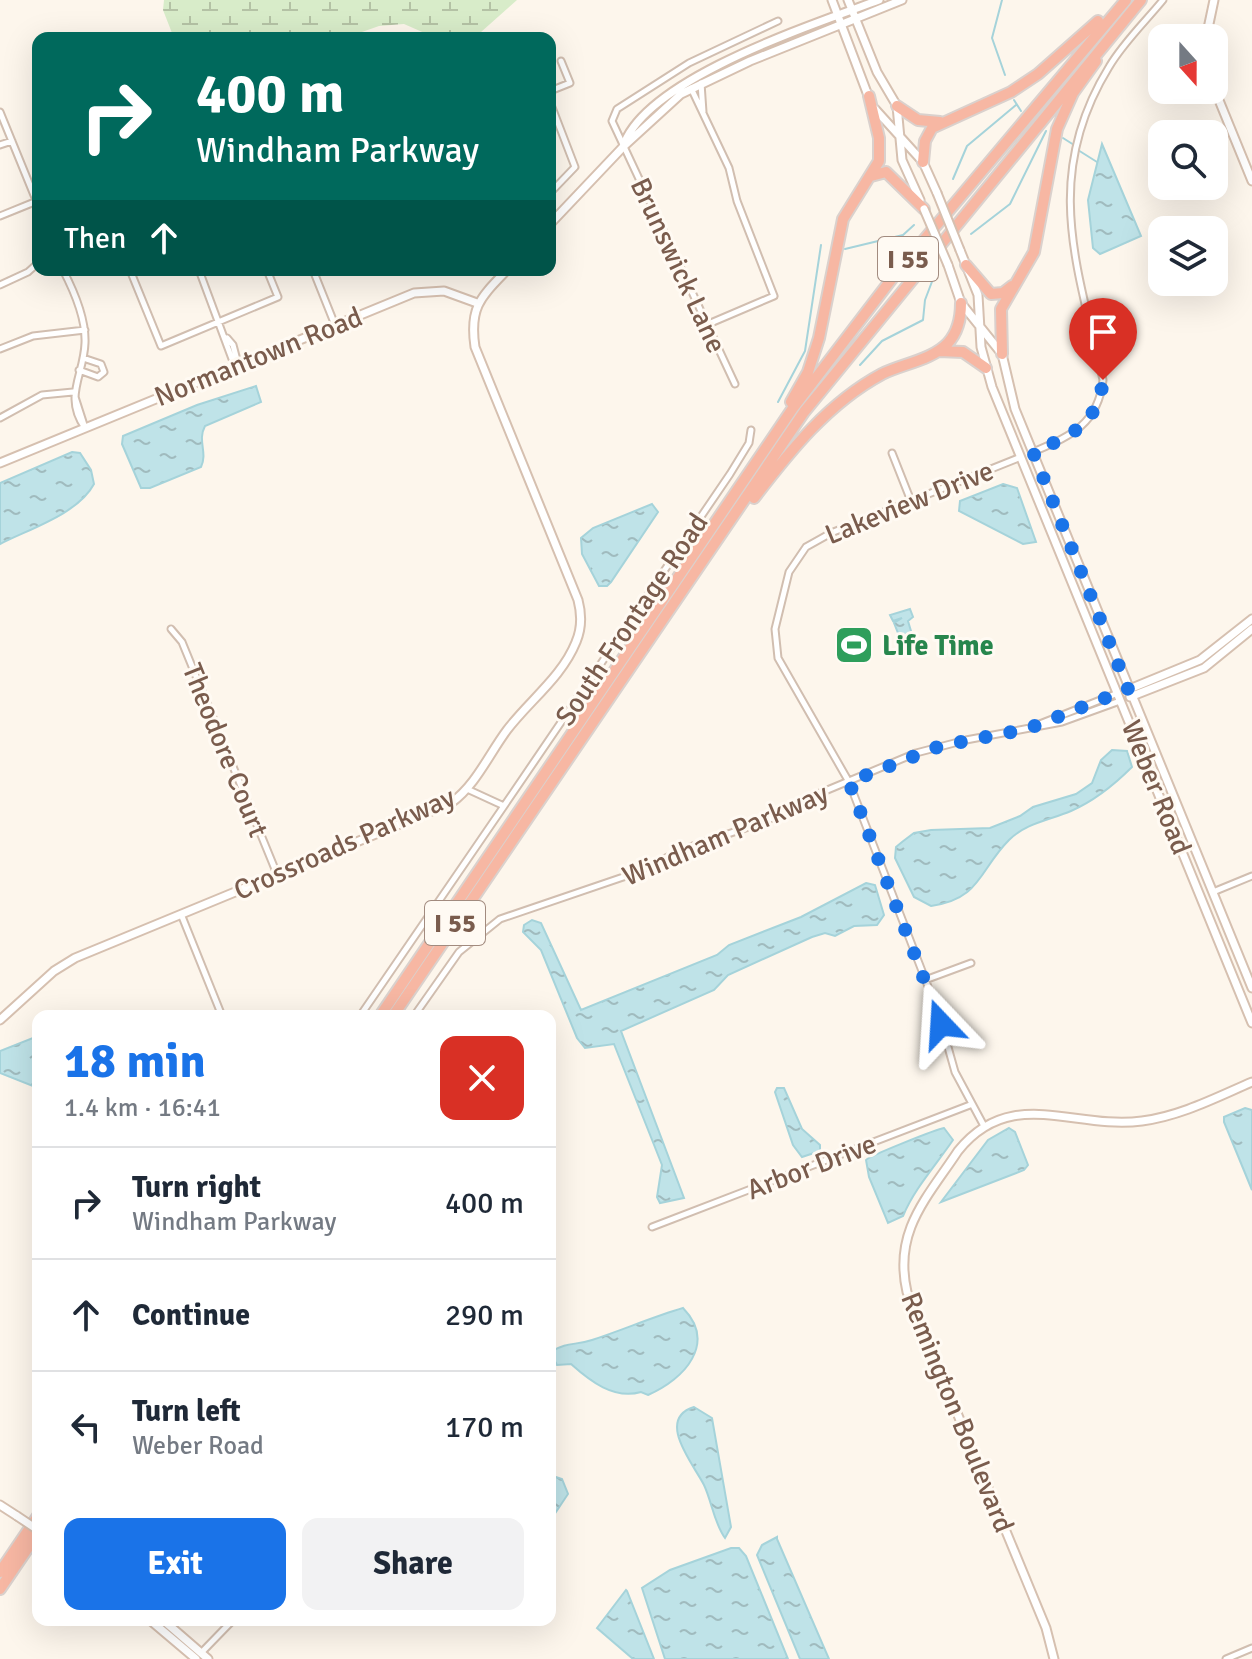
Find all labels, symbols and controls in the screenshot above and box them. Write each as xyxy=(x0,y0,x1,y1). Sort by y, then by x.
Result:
north arrow xyxy=(1148,24,1228,104)
map controls xyxy=(1148,24,1228,296)
text: 400 m xyxy=(196,59,344,128)
icon: right xyxy=(64,64,168,168)
button: search xyxy=(1148,120,1228,200)
text: Windham Parkway xyxy=(196,128,479,173)
street label: Brunswick Lane xyxy=(623,173,733,358)
icon: ahead xyxy=(142,216,186,260)
button: layers xyxy=(1148,216,1228,296)
text: Then xyxy=(64,220,126,257)
road number: I 55 xyxy=(878,237,938,281)
pin xyxy=(1069,298,1137,380)
street label: Normantown Road xyxy=(150,300,367,414)
icon: arrive xyxy=(1081,310,1125,354)
street label: Lakeview Drive xyxy=(820,454,998,552)
street label: South Frontage Road xyxy=(548,507,716,732)
sports icon: Life Time xyxy=(833,624,875,666)
place label: Life Time xyxy=(882,629,994,663)
street label: Theodore Court xyxy=(175,659,275,842)
street label: Weber Road xyxy=(1114,715,1198,860)
street label: Windham Parkway xyxy=(617,776,833,894)
street label: Crossroads Parkway xyxy=(229,780,460,908)
road number: I 55 xyxy=(425,901,485,945)
position arrow xyxy=(899,982,983,1066)
text: 18 min xyxy=(64,1032,206,1091)
button: close xyxy=(440,1036,524,1120)
text: 1.4 km · 16:41 xyxy=(64,1092,221,1124)
street label: Arbor Drive xyxy=(742,1127,881,1207)
text: Turn right xyxy=(132,1169,261,1206)
icon: right xyxy=(64,1181,108,1225)
text: 400 m xyxy=(445,1185,524,1222)
text: Windham Parkway xyxy=(132,1206,336,1238)
street label: Remington Boulevard xyxy=(893,1287,1021,1538)
icon: ahead xyxy=(64,1293,108,1337)
text: Continue xyxy=(132,1297,250,1334)
text: 290 m xyxy=(445,1297,524,1334)
text: Turn left xyxy=(132,1393,241,1430)
icon: left xyxy=(64,1405,108,1449)
text: 170 m xyxy=(445,1409,524,1446)
text: Weber Road xyxy=(132,1430,264,1462)
button: Exit xyxy=(64,1518,286,1610)
button: Share xyxy=(302,1518,524,1610)

